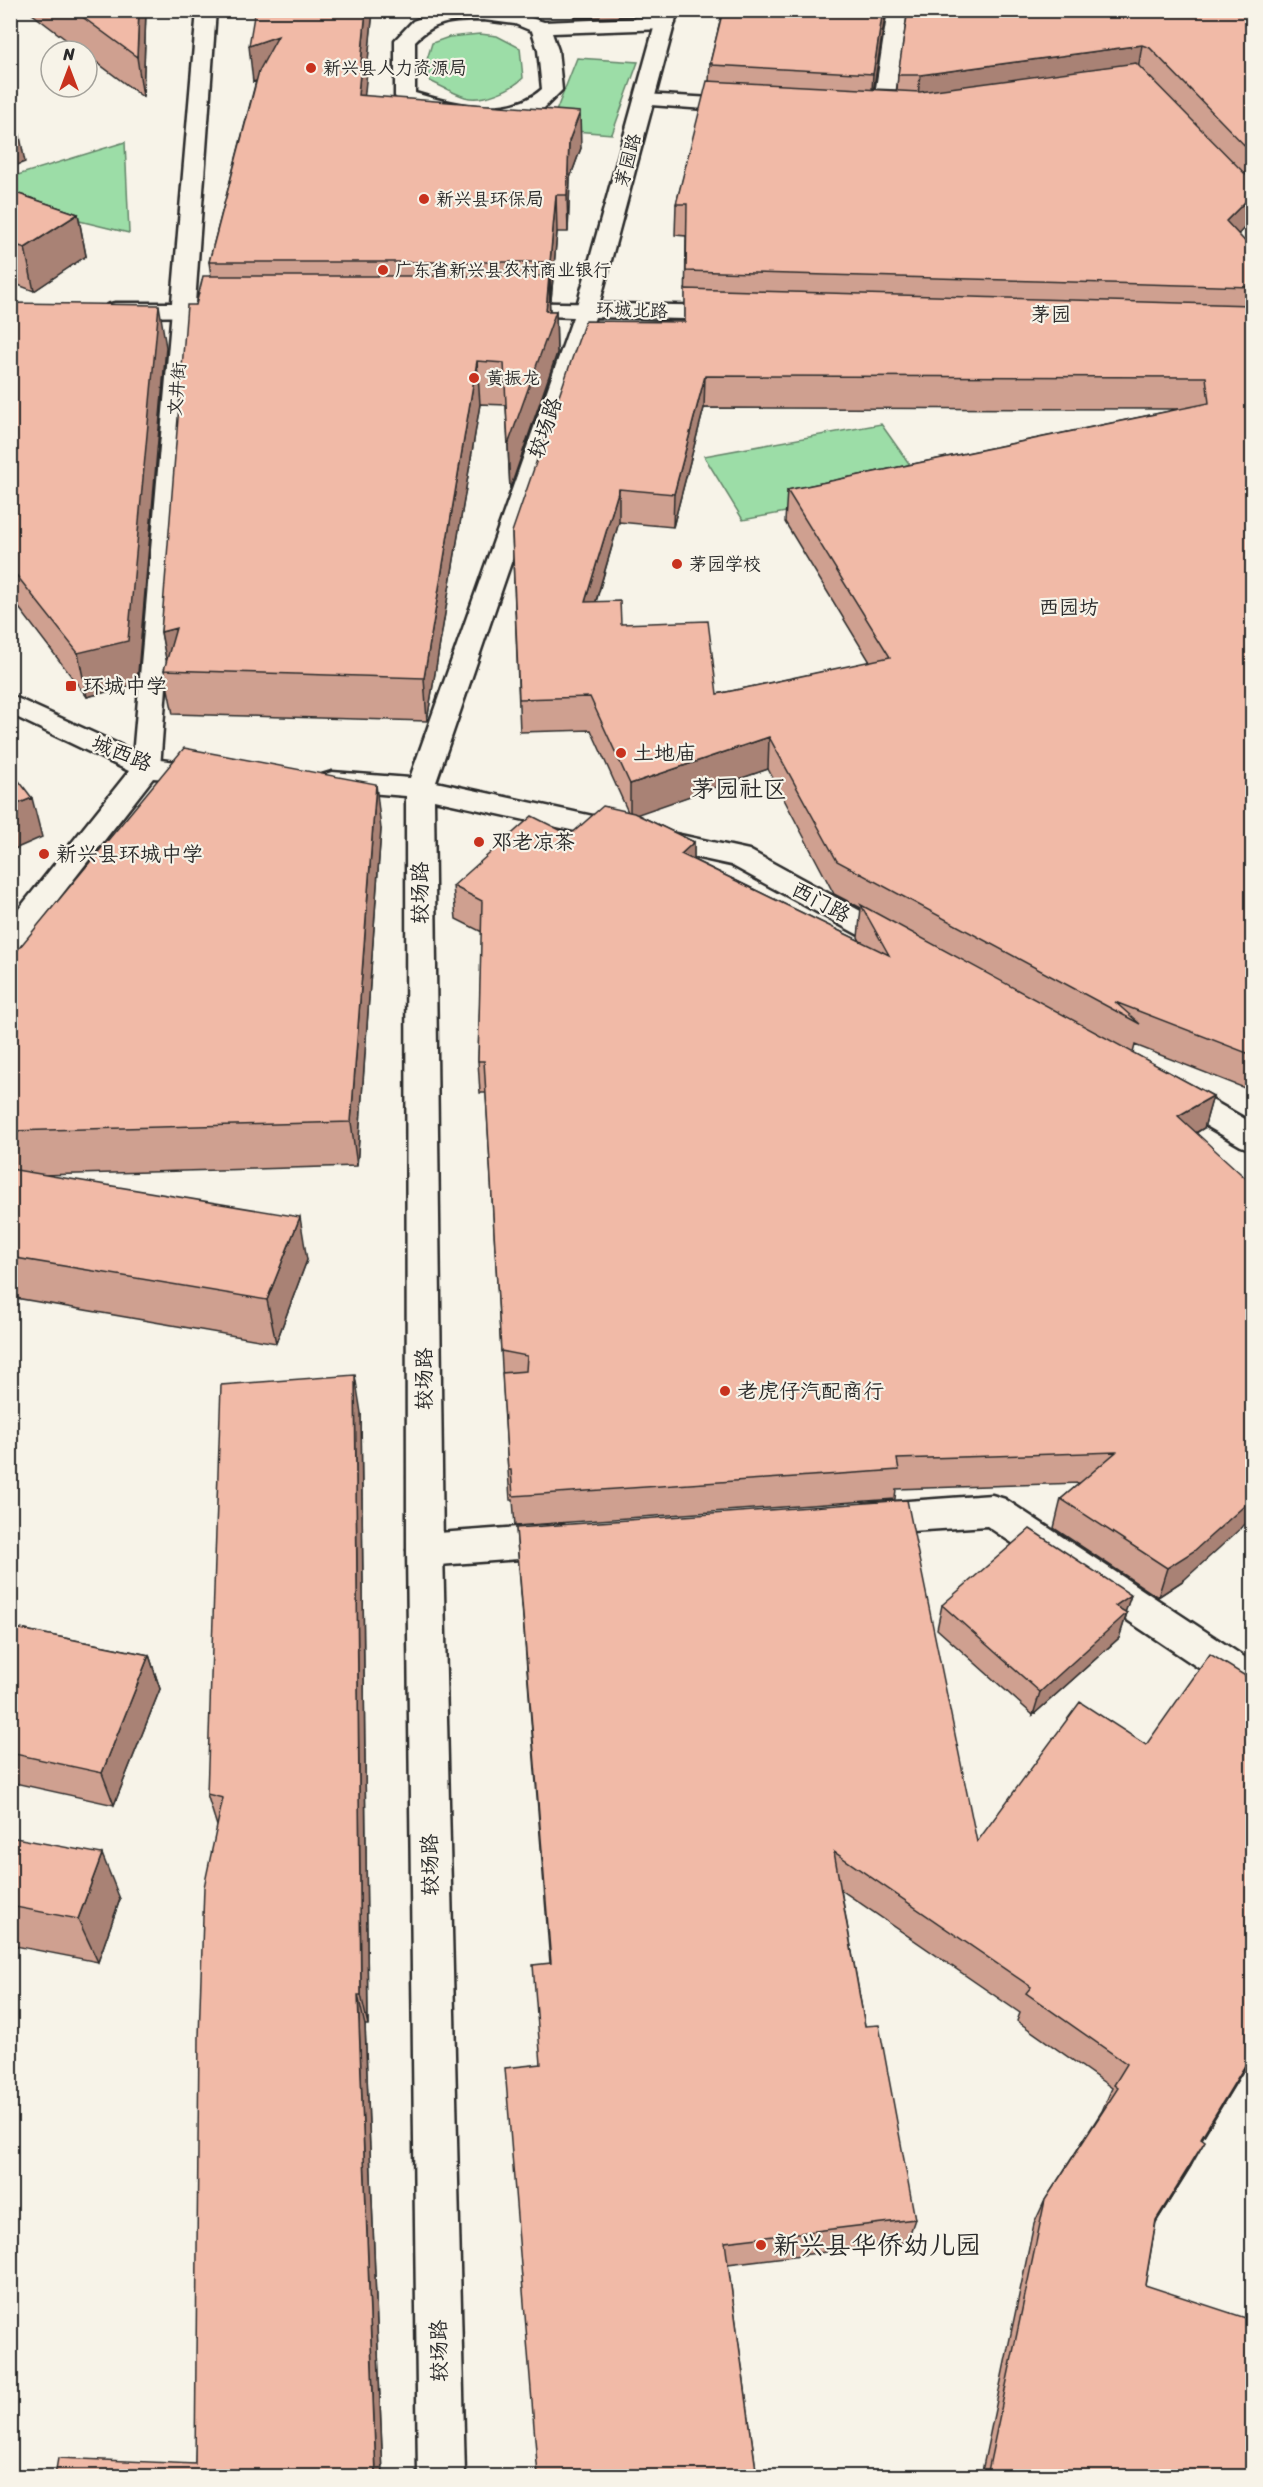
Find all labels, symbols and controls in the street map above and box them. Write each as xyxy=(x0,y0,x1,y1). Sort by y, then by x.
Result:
north arrow xyxy=(39,39,99,99)
text: N xyxy=(62,40,75,69)
place label: 新兴县人力资源局 xyxy=(323,52,467,84)
marker: 新兴县人力资源局 xyxy=(304,61,318,75)
street label: 茅园路 xyxy=(606,130,650,190)
place label: 新兴县环保局 xyxy=(436,183,544,215)
marker: 新兴县环保局 xyxy=(417,192,431,206)
place label: 广东省新兴县农村商业银行 xyxy=(395,254,611,286)
marker: 广东省新兴县农村商业银行 xyxy=(376,263,390,277)
street label: 环城北路 xyxy=(595,293,669,327)
district label: 茅园 xyxy=(1031,297,1071,332)
street label: 文井街 xyxy=(159,361,195,417)
place label: 黄振龙 xyxy=(486,362,540,394)
marker: 黄振龙 xyxy=(467,371,481,385)
street label: 较场路 xyxy=(517,392,573,464)
place label: 茅园学校 xyxy=(689,548,761,580)
marker: 茅园学校 xyxy=(670,557,684,571)
district label: 西园坊 xyxy=(1039,590,1099,625)
place label: 环城中学 xyxy=(83,667,167,705)
marker: 环城中学 xyxy=(64,679,78,693)
street label: 城西路 xyxy=(86,724,158,782)
place label: 土地庙 xyxy=(633,734,696,772)
marker: 土地庙 xyxy=(614,746,628,760)
district label: 茅园社区 xyxy=(691,768,787,810)
place label: 邓老凉茶 xyxy=(491,823,575,861)
place label: 新兴县环城中学 xyxy=(56,835,203,873)
marker: 邓老凉茶 xyxy=(472,835,486,849)
marker: 新兴县环城中学 xyxy=(37,847,51,861)
street label: 较场路 xyxy=(401,862,439,925)
street label: 西门路 xyxy=(784,870,858,934)
street label: 较场路 xyxy=(405,1348,443,1411)
place label: 老虎仔汽配商行 xyxy=(737,1372,884,1410)
marker: 老虎仔汽配商行 xyxy=(718,1384,732,1398)
street label: 较场路 xyxy=(410,1833,450,1897)
place label: 新兴县华侨幼儿园 xyxy=(773,2222,981,2268)
marker: 新兴县华侨幼儿园 xyxy=(754,2238,768,2252)
street label: 较场路 xyxy=(419,2319,459,2383)

